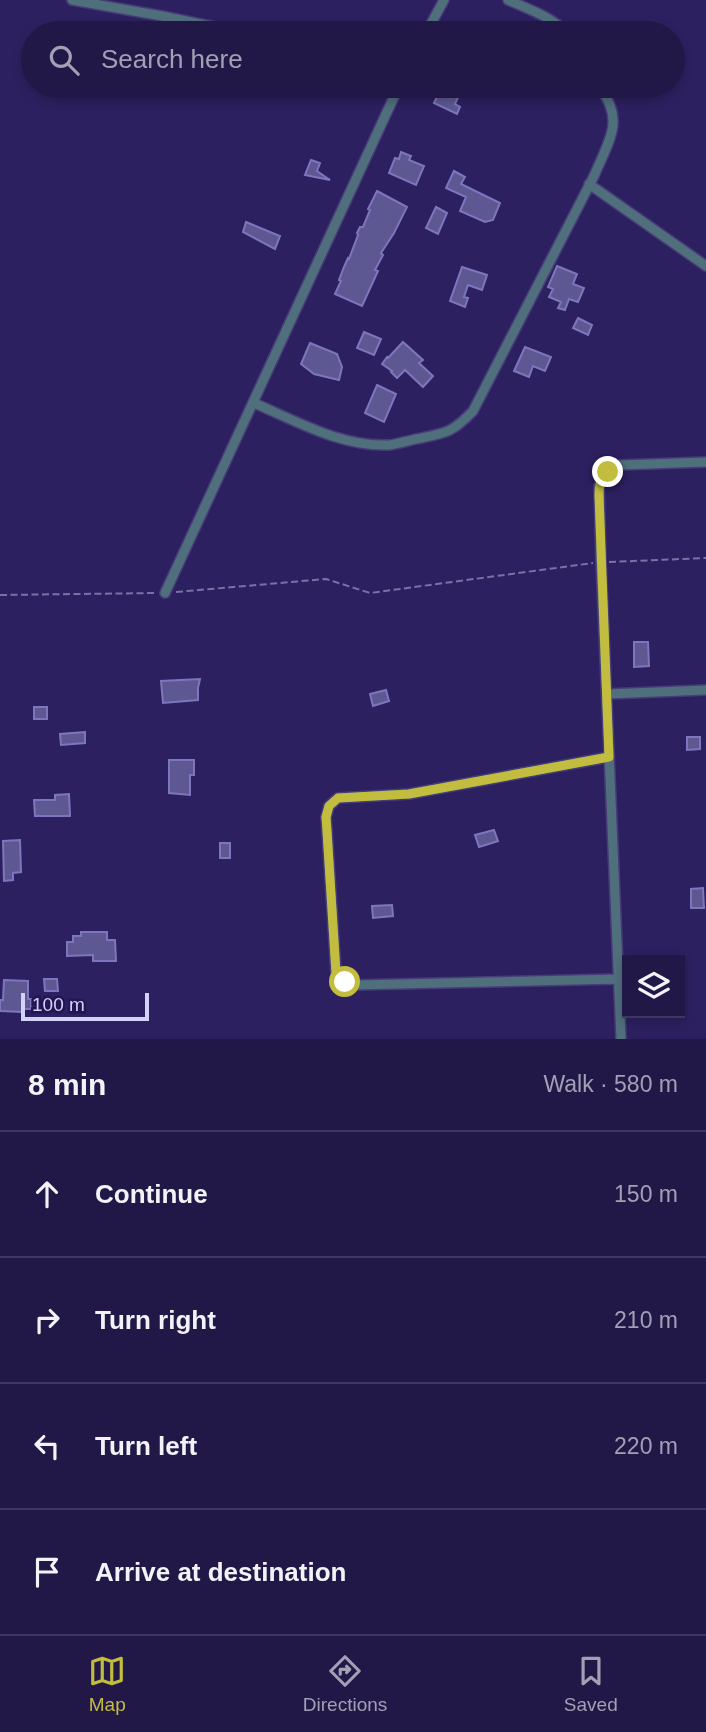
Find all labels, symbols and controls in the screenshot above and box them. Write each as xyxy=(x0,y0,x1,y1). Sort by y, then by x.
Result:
search box xyxy=(21,21,685,98)
icon: search xyxy=(45,41,83,79)
text: Search here xyxy=(101,44,243,74)
route end xyxy=(592,456,623,487)
map controls xyxy=(622,955,685,1018)
button: layers xyxy=(622,955,685,1018)
route start xyxy=(329,966,360,997)
scale bar xyxy=(21,990,149,1022)
text: 100 m xyxy=(32,994,85,1015)
text: 8 min xyxy=(28,1068,106,1101)
text: Walk · 580 m xyxy=(543,1071,678,1097)
icon: ahead xyxy=(28,1175,66,1213)
text: Continue xyxy=(95,1179,208,1209)
text: 150 m xyxy=(614,1181,678,1207)
icon: right xyxy=(28,1301,66,1339)
text: Turn right xyxy=(95,1305,216,1335)
text: 210 m xyxy=(614,1307,678,1333)
icon: left xyxy=(28,1427,66,1465)
text: Turn left xyxy=(95,1431,197,1461)
text: 220 m xyxy=(614,1433,678,1459)
icon: arrive xyxy=(28,1553,66,1591)
text: Arrive at destination xyxy=(95,1557,346,1587)
tab: Map xyxy=(88,1652,126,1716)
tab: Directions xyxy=(303,1652,387,1716)
tab: Saved xyxy=(564,1652,618,1716)

